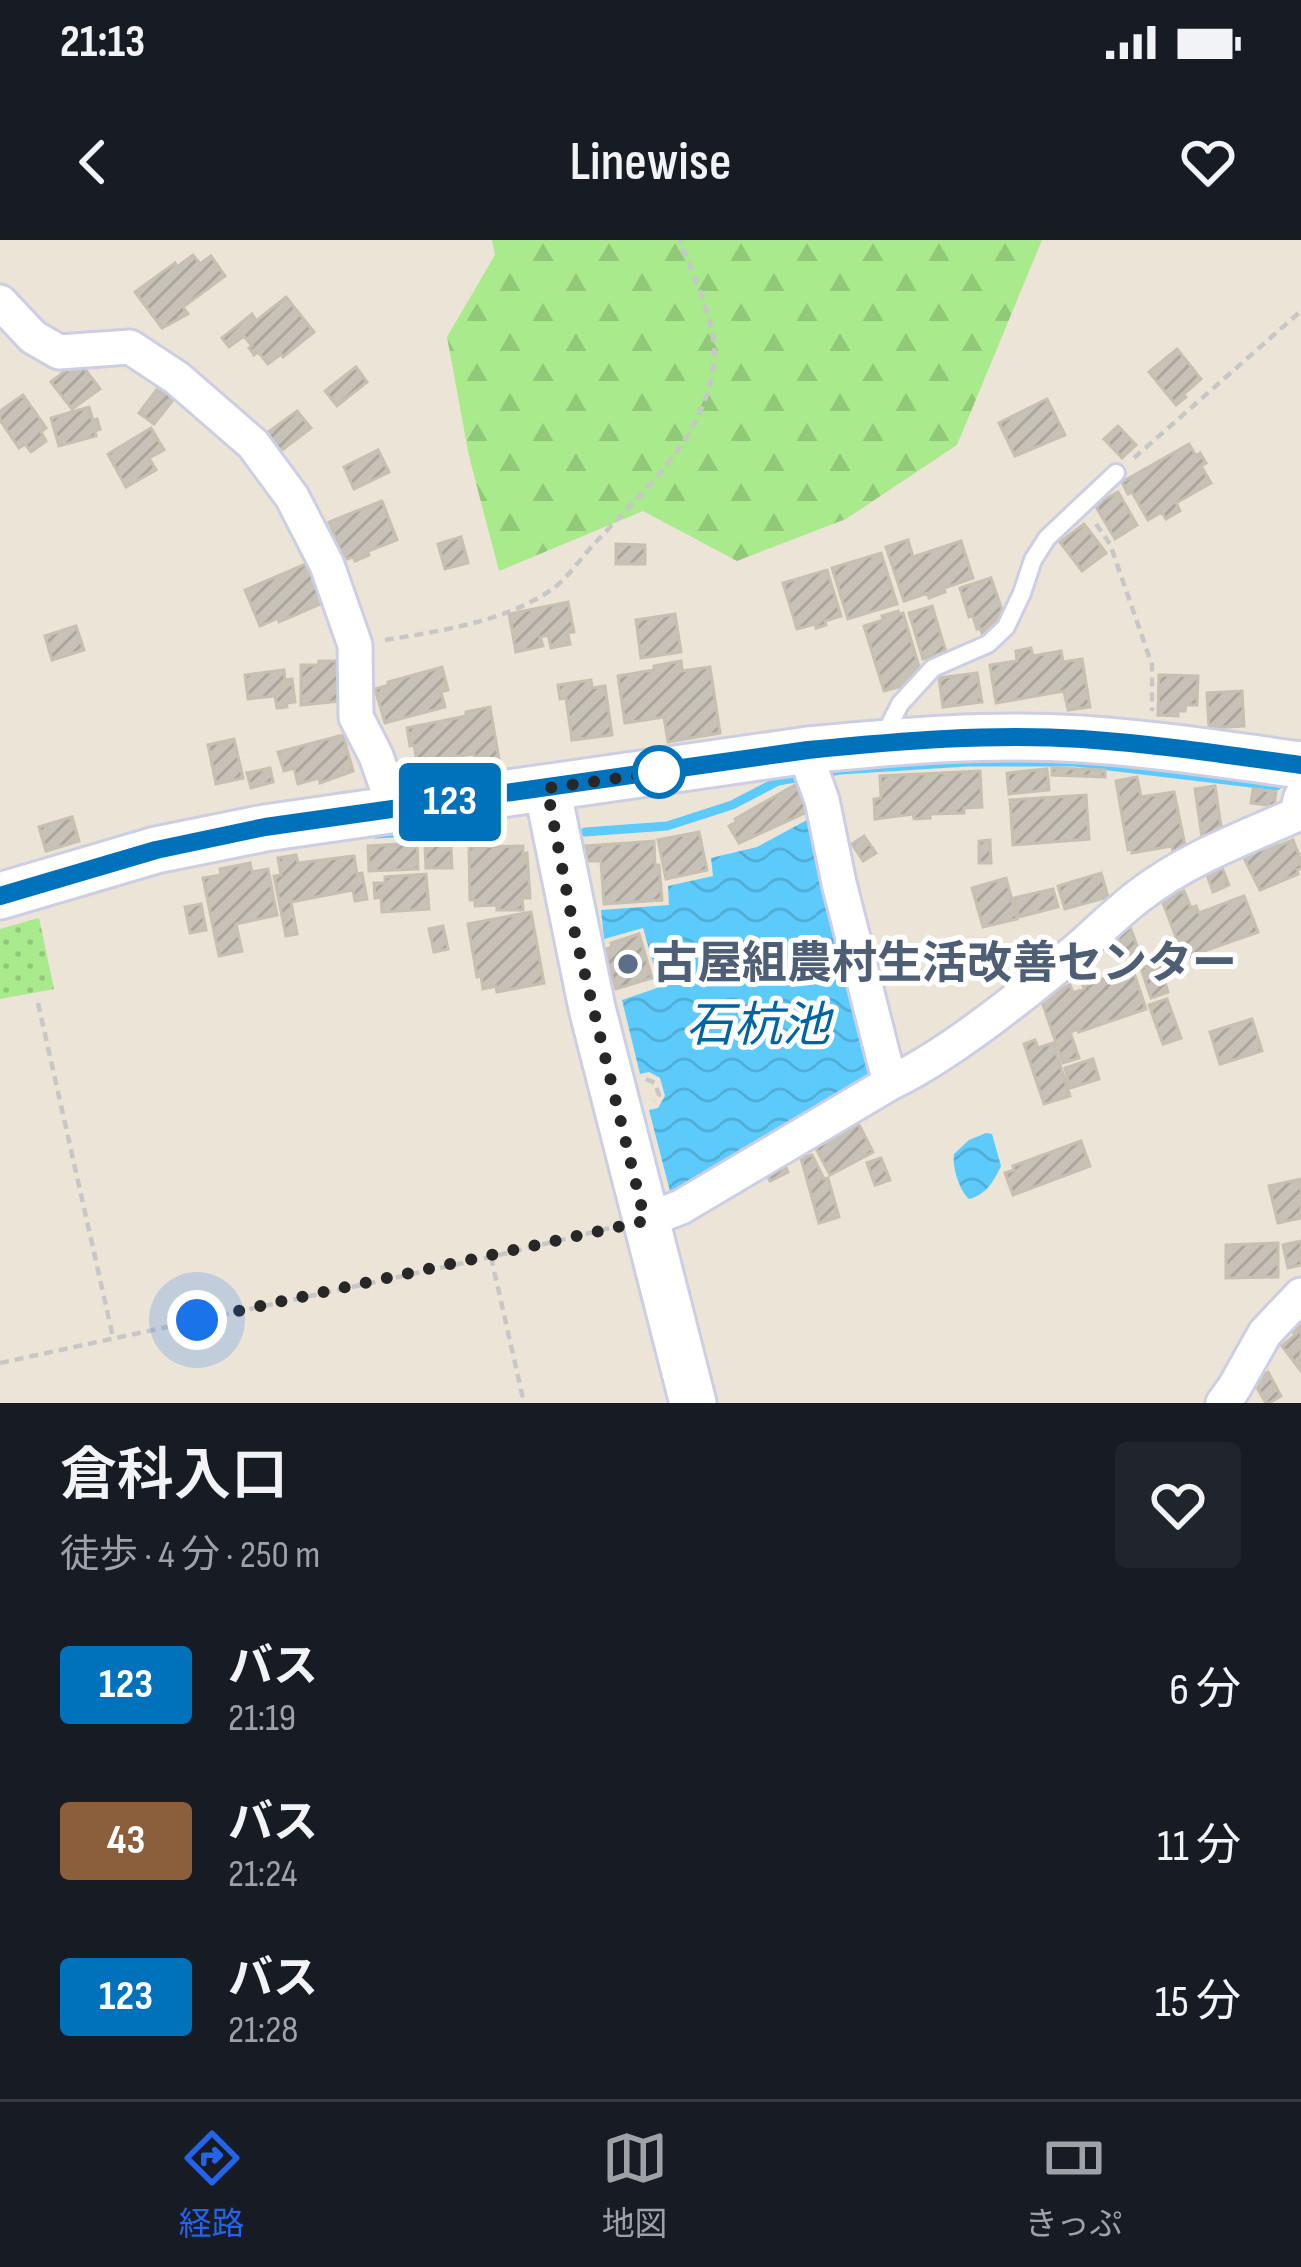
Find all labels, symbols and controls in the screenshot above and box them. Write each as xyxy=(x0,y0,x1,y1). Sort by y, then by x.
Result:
text: 21:13 xyxy=(60,15,145,70)
icon: back xyxy=(60,129,126,195)
icon: heart xyxy=(1175,129,1241,195)
text: Linewise xyxy=(569,130,732,195)
unlabelled marker xyxy=(634,747,684,797)
line badge: 123 xyxy=(381,763,519,841)
text: 123 xyxy=(423,776,477,827)
place label: 古屋組農村生活改善センター xyxy=(652,937,1237,992)
marker: 古屋組農村生活改善センター xyxy=(615,951,641,977)
water label: 石杭池 xyxy=(686,998,834,1055)
your location xyxy=(167,1290,227,1350)
button: heart xyxy=(1115,1442,1241,1568)
text: 倉科入口 xyxy=(60,1443,288,1511)
text: 徒歩 · 4 分 · 250 m xyxy=(60,1532,320,1579)
text: バス xyxy=(228,1640,318,1695)
text: 123 xyxy=(99,1659,153,1710)
text: 6 分 xyxy=(1169,1663,1241,1718)
text: 21:19 xyxy=(228,1695,296,1742)
text: バス xyxy=(228,1796,318,1851)
text: 43 xyxy=(107,1815,145,1866)
text: 11 分 xyxy=(1157,1819,1241,1874)
text: 21:24 xyxy=(228,1851,297,1898)
text: バス xyxy=(228,1952,318,2007)
text: 123 xyxy=(99,1971,153,2022)
text: 15 分 xyxy=(1155,1975,1241,2030)
text: 21:28 xyxy=(228,2007,298,2054)
tab: 経路 xyxy=(179,2125,245,2245)
tab: 地図 xyxy=(602,2125,668,2245)
tab: きっぷ xyxy=(1025,2125,1122,2245)

